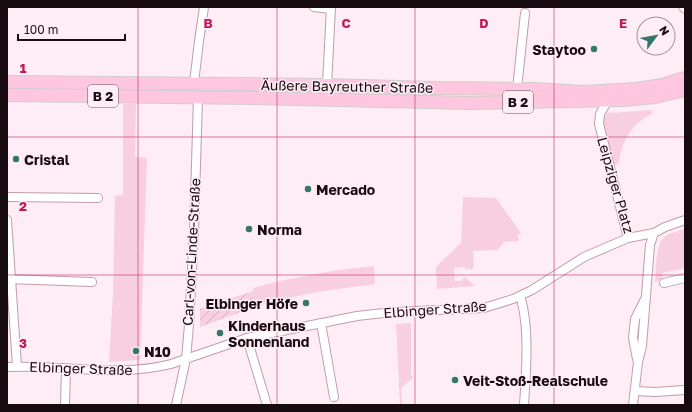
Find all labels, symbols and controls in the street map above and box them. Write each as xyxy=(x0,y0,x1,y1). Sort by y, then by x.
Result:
text: B xyxy=(203,15,213,31)
text: C xyxy=(341,15,351,31)
text: D xyxy=(479,15,489,31)
text: E xyxy=(619,15,627,31)
scale bar xyxy=(18,16,125,42)
north arrow xyxy=(636,16,676,56)
text: 100 m xyxy=(24,22,58,37)
text: N xyxy=(657,23,673,37)
place label: Staytoo xyxy=(532,41,586,58)
marker: Staytoo xyxy=(589,44,599,54)
text: 1 xyxy=(20,60,27,76)
street label: Äußere Bayreuther Straße xyxy=(261,76,433,96)
road number: B 2 xyxy=(88,85,118,107)
road number: B 2 xyxy=(503,91,533,113)
street label: Leipziger Platz xyxy=(594,135,638,235)
place label: Cristal xyxy=(24,151,70,168)
marker: Cristal xyxy=(11,154,21,164)
street label: Carl-von-Linde-Straße xyxy=(179,178,203,326)
place label: Mercado xyxy=(316,181,375,198)
marker: Mercado xyxy=(303,184,313,194)
text: 2 xyxy=(19,198,27,214)
place label: Norma xyxy=(257,221,302,238)
marker: Norma xyxy=(244,224,254,234)
place label: Elbinger Höfe xyxy=(206,295,298,312)
street label: Elbinger Straße xyxy=(383,297,487,321)
marker: Elbinger Höfe xyxy=(301,298,311,308)
place label: Kinderhaus Sonnenland xyxy=(228,317,309,350)
marker: Kinderhaus Sonnenland xyxy=(215,328,225,338)
text: 3 xyxy=(19,335,27,351)
place label: N10 xyxy=(144,343,171,360)
marker: N10 xyxy=(131,346,141,356)
street label: Elbinger Straße xyxy=(29,358,133,378)
place label: Veit-Stoß-Realschule xyxy=(463,372,608,389)
marker: Veit-Stoß-Realschule xyxy=(450,375,460,385)

